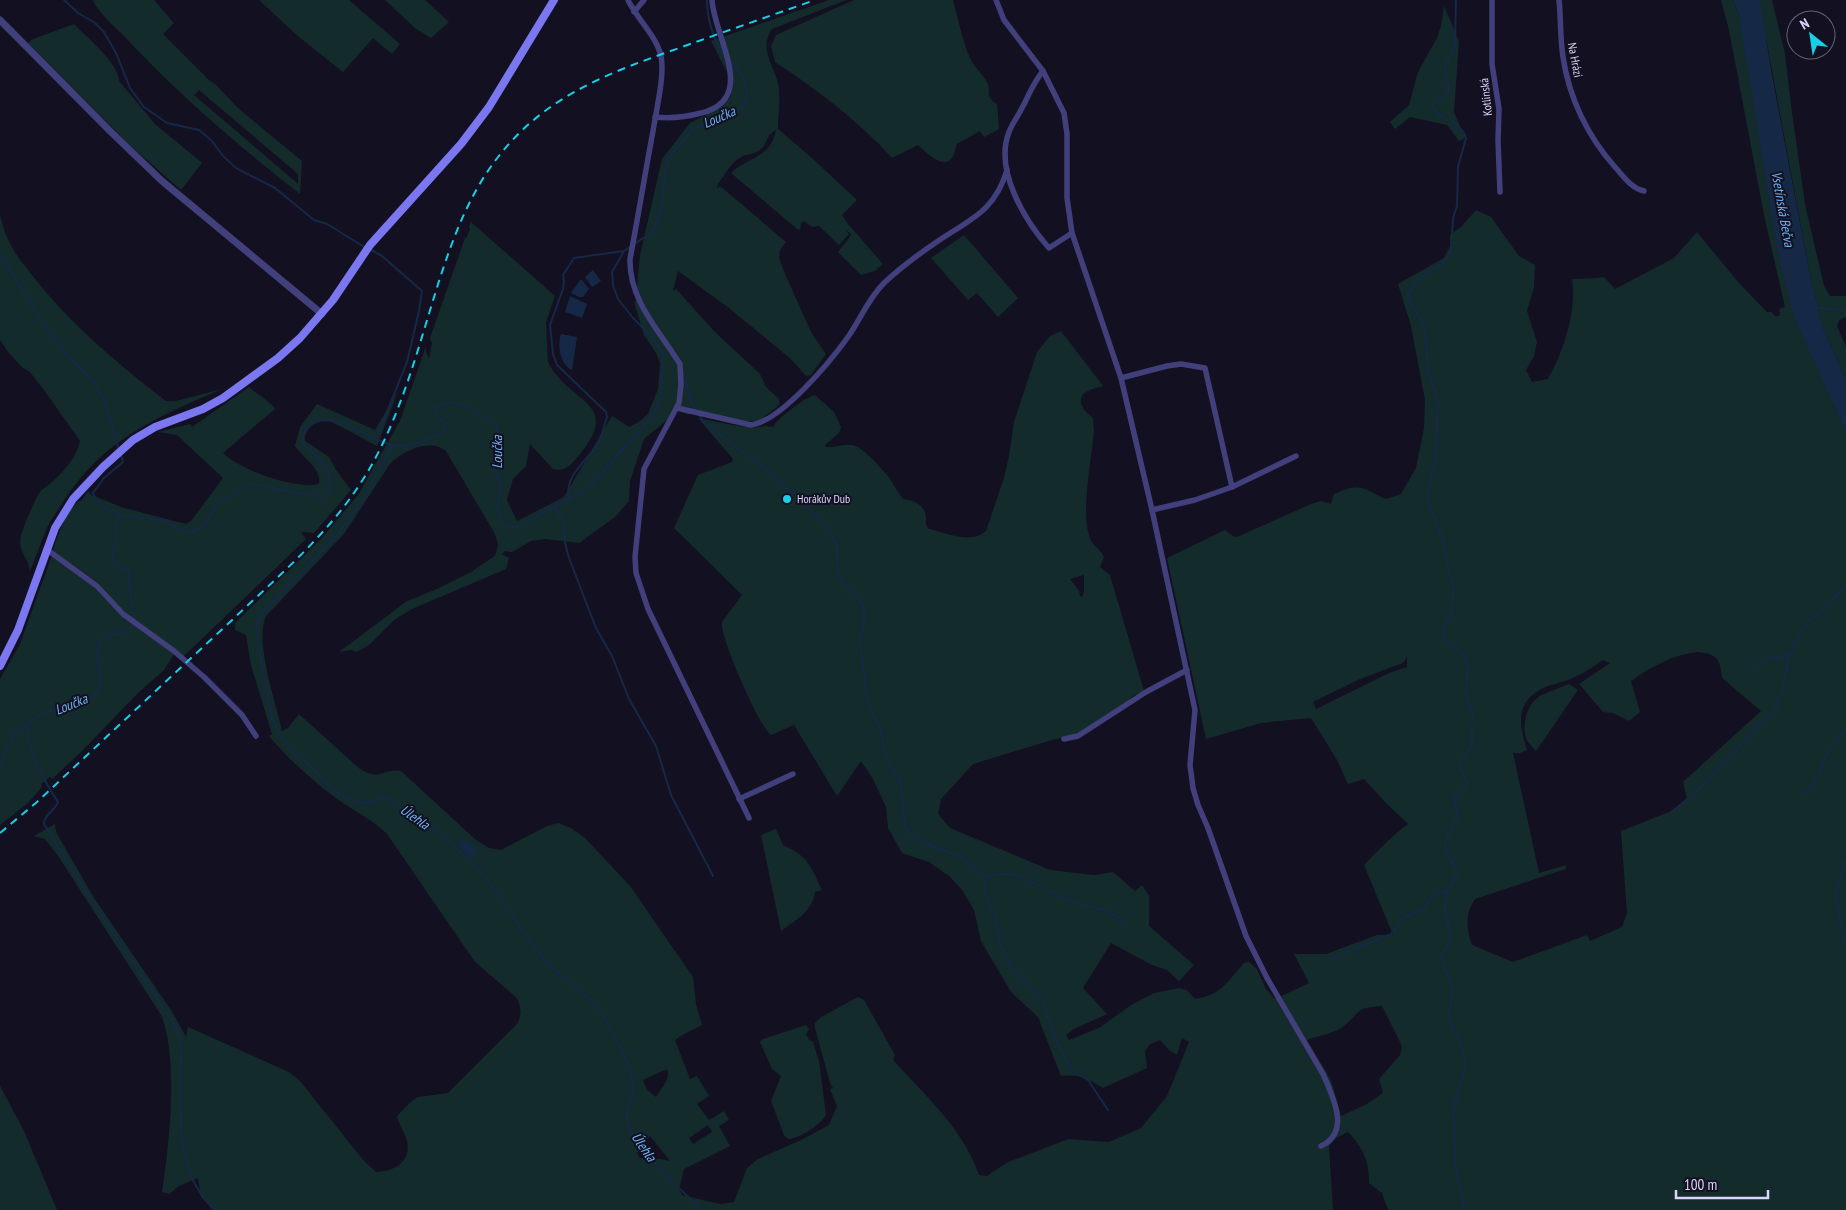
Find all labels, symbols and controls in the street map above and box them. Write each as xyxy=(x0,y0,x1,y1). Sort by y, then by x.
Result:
north arrow xyxy=(1786,10,1836,60)
text: N xyxy=(1797,14,1812,33)
street label: Na Hrázi xyxy=(1565,41,1586,79)
street label: Kotlinská xyxy=(1476,77,1495,117)
water label: Loučka xyxy=(700,101,739,132)
water label: Vsetínská Bečva xyxy=(1767,170,1799,250)
water label: Loučka xyxy=(488,434,506,469)
place label: Horákův Dub xyxy=(797,491,850,506)
marker: Horákův Dub xyxy=(781,493,793,505)
water label: Loučka xyxy=(52,689,91,719)
water label: Úlehla xyxy=(397,801,434,834)
water label: Úlehla xyxy=(628,1129,661,1166)
scale bar xyxy=(1676,1168,1768,1200)
text: 100 m xyxy=(1684,1175,1717,1194)

